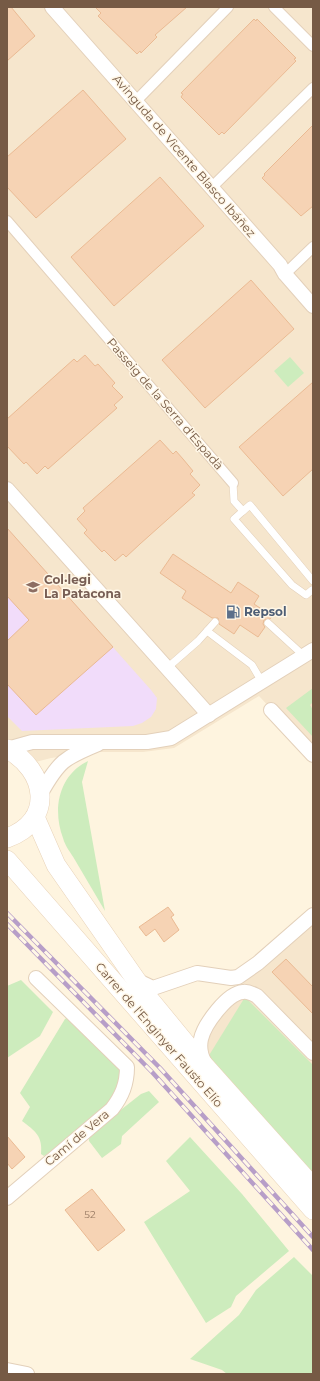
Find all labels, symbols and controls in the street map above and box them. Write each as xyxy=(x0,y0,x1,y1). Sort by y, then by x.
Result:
street label: Avinguda de Vicente Blasco Ibáñez xyxy=(110,71,259,240)
street label: Passeig de la Serra d'Espadà xyxy=(104,335,227,473)
place label: Col·legi La Patacona xyxy=(44,572,121,601)
school or university icon: Col·legi La Patacona xyxy=(25,579,41,595)
fuel station icon: Repsol xyxy=(225,604,241,620)
place label: Repsol xyxy=(244,604,287,619)
street label: Carrer de l'Enginyer Fausto Elío xyxy=(92,959,226,1110)
street label: Camí de Vera xyxy=(41,1106,112,1169)
house number: 52 xyxy=(84,1208,96,1221)

